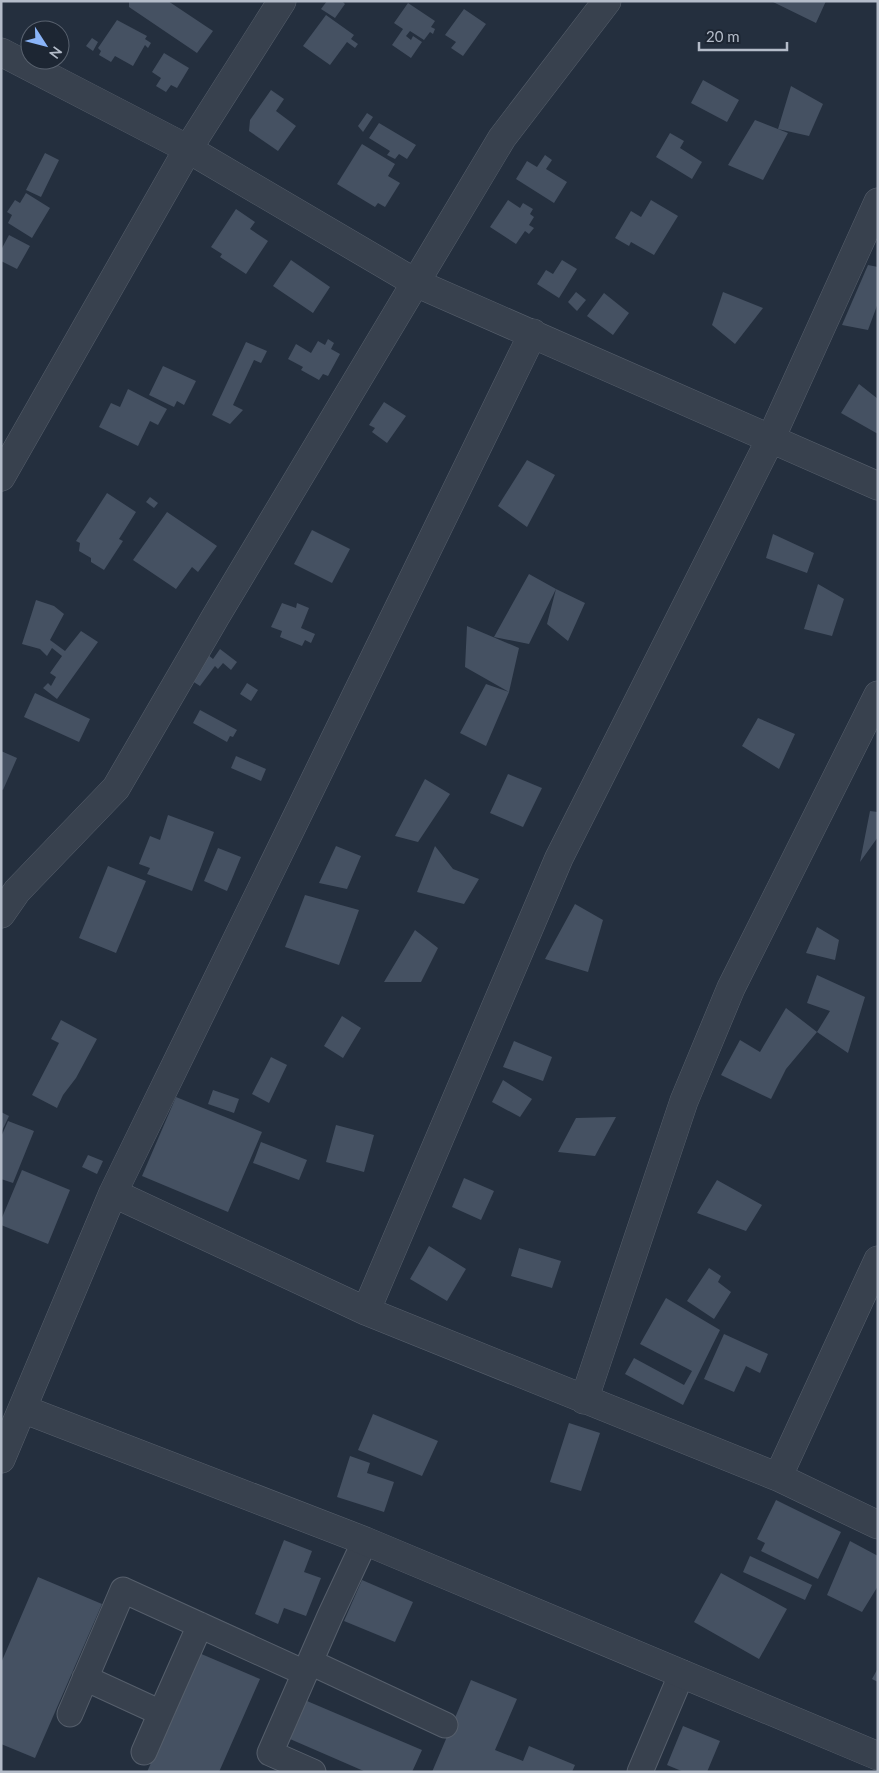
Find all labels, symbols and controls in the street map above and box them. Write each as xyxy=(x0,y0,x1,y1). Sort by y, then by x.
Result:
north arrow xyxy=(20,20,70,70)
scale bar xyxy=(699,20,786,52)
text: 20 m xyxy=(706,27,740,45)
text: N xyxy=(46,44,66,62)

